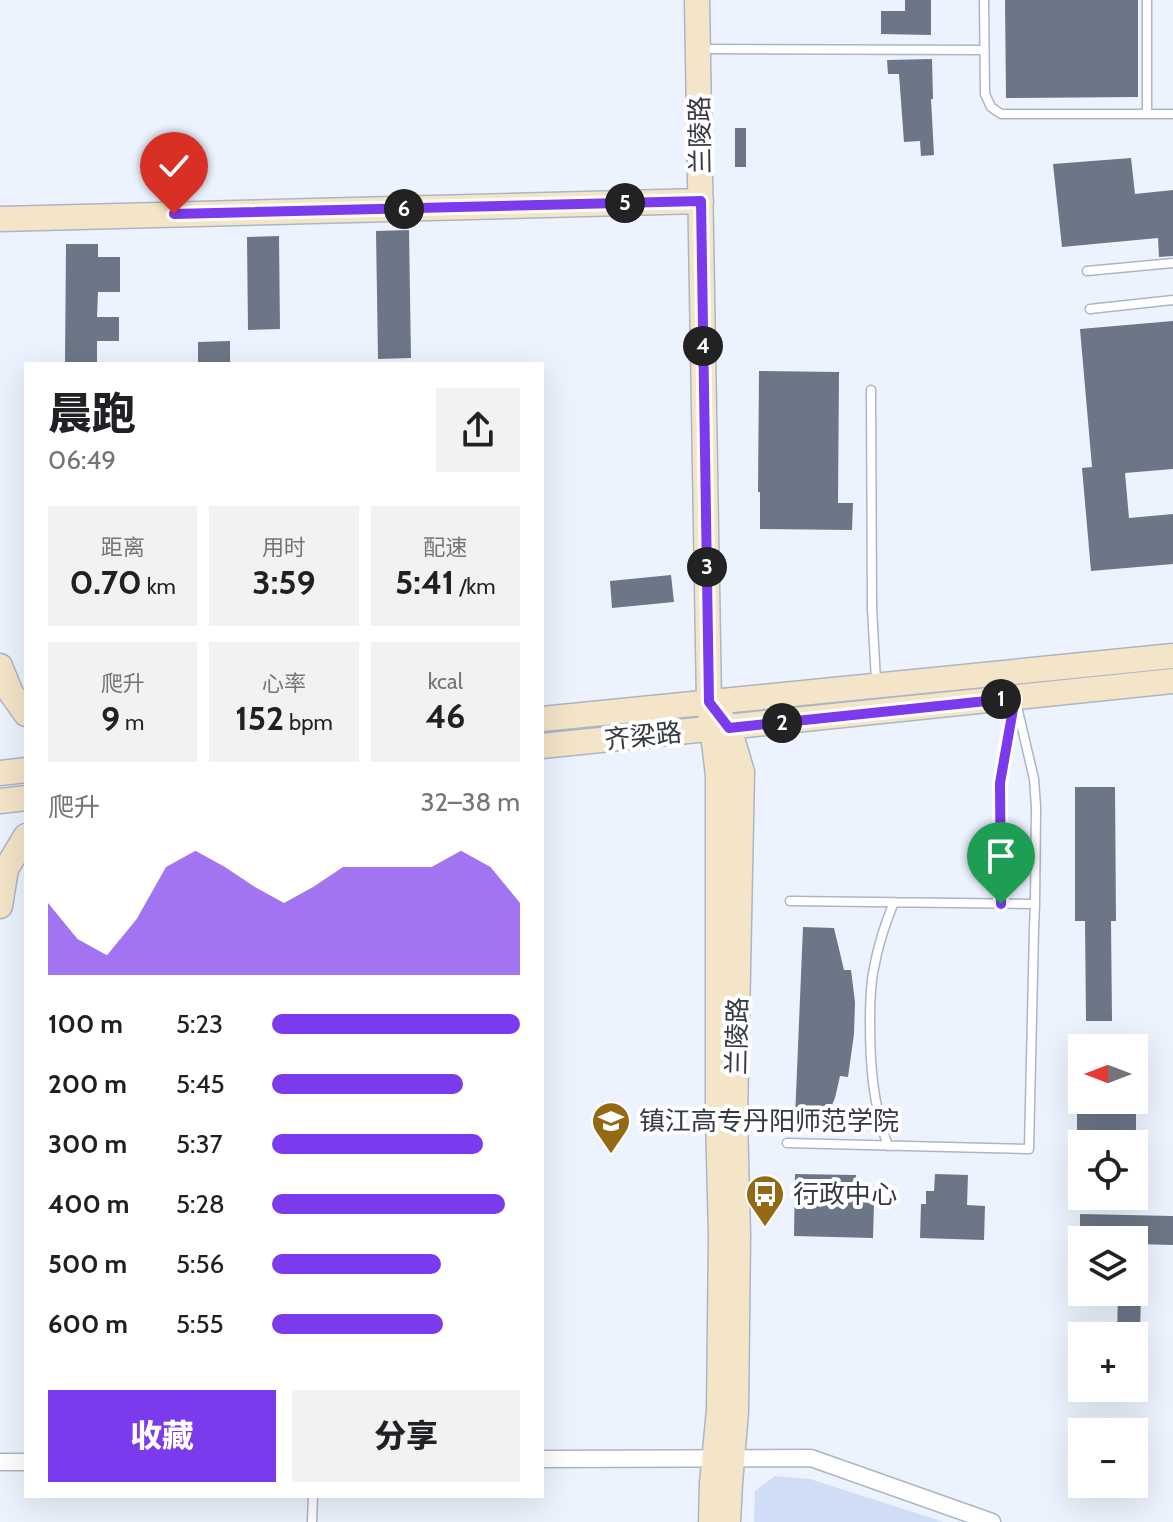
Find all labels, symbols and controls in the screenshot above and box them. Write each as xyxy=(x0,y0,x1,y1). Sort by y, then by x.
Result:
street label: 兰陵路 xyxy=(683,96,717,174)
pin xyxy=(140,132,208,214)
icon: check xyxy=(152,144,196,188)
pin: 5 xyxy=(605,183,645,223)
pin: 6 xyxy=(384,189,424,229)
text: 5 xyxy=(619,189,631,216)
text: 6 xyxy=(398,195,410,222)
pin: 4 xyxy=(683,326,723,366)
text: 4 xyxy=(696,332,710,359)
text: 晨跑 xyxy=(48,387,136,440)
button: share xyxy=(436,388,520,472)
text: 06:49 xyxy=(48,444,116,476)
text: 距离 xyxy=(101,534,145,561)
text: 用时 xyxy=(262,534,306,561)
text: 配速 xyxy=(423,534,467,561)
pin: 3 xyxy=(687,547,727,587)
text: 3 xyxy=(701,553,713,580)
text: 0.70 xyxy=(70,561,142,603)
text: 3:59 xyxy=(252,561,316,603)
text: 5:41 xyxy=(395,561,454,603)
text: km xyxy=(142,573,176,600)
text: /km xyxy=(454,573,496,600)
text: kcal xyxy=(428,668,463,695)
text: 爬升 xyxy=(101,670,145,697)
text: 心率 xyxy=(262,670,306,697)
pin: 1 xyxy=(981,679,1021,719)
text: 1 xyxy=(997,685,1005,712)
text: 46 xyxy=(425,695,465,737)
text: 9 xyxy=(101,697,120,739)
text: 152 xyxy=(235,697,284,739)
pin: 2 xyxy=(762,703,802,743)
text: m xyxy=(120,709,144,736)
text: bpm xyxy=(284,709,333,736)
text: 2 xyxy=(776,709,788,736)
street label: 齐梁路 xyxy=(603,716,683,756)
text: 32–38 m xyxy=(420,786,520,818)
text: 爬升 xyxy=(48,791,100,823)
pin xyxy=(967,822,1035,904)
icon: arrive xyxy=(979,834,1023,878)
street label: 兰陵路 xyxy=(720,997,754,1075)
text: 100 m xyxy=(48,1008,123,1040)
text: 5:23 xyxy=(176,1008,223,1040)
north arrow xyxy=(1068,1034,1148,1114)
map controls xyxy=(1068,1034,1148,1498)
text: 200 m xyxy=(48,1068,127,1100)
text: 5:45 xyxy=(176,1068,225,1100)
school or university icon: 镇江高专丹阳师范学院 xyxy=(590,1100,632,1155)
place label: 镇江高专丹阳师范学院 xyxy=(639,1105,899,1137)
text: 300 m xyxy=(48,1128,127,1160)
text: 5:37 xyxy=(176,1128,223,1160)
button: locate xyxy=(1068,1130,1148,1210)
bus stop icon: 行政中心 xyxy=(744,1173,786,1228)
place label: 行政中心 xyxy=(793,1178,897,1210)
text: 400 m xyxy=(48,1188,129,1220)
text: 5:28 xyxy=(176,1188,225,1220)
button: layers xyxy=(1068,1226,1148,1306)
text: 500 m xyxy=(48,1248,127,1280)
text: 5:56 xyxy=(176,1248,224,1280)
text: 600 m xyxy=(48,1308,128,1340)
text: 5:55 xyxy=(176,1308,224,1340)
button: + xyxy=(1068,1322,1148,1402)
button: 收藏 xyxy=(48,1390,276,1482)
button: 分享 xyxy=(292,1390,520,1482)
button: − xyxy=(1068,1418,1148,1498)

